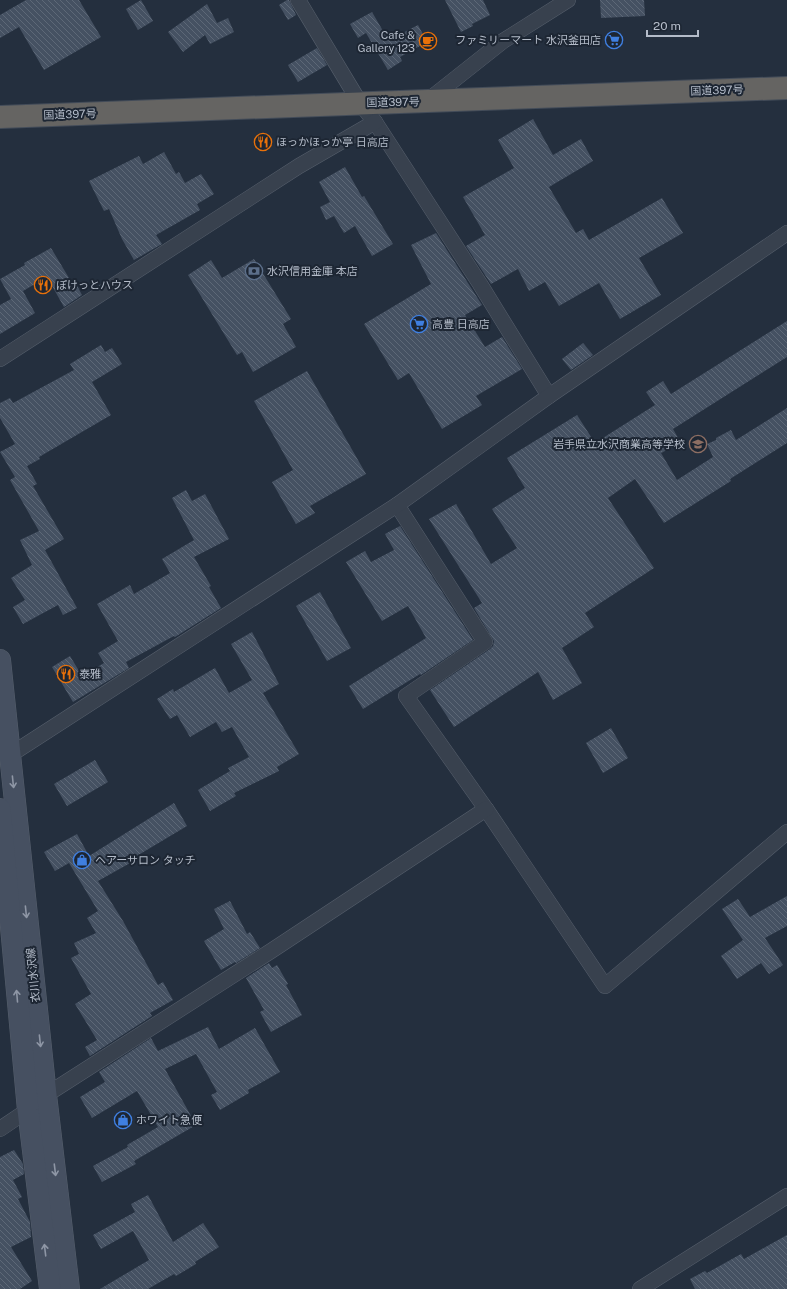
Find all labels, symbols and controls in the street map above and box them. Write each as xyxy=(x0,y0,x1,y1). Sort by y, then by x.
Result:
scale bar xyxy=(647,12,698,38)
text: 20 m xyxy=(653,19,681,33)
place label: Cafe & Gallery 123 xyxy=(357,29,415,54)
supermarket icon: ファミリーマート 水沢釜田店 xyxy=(604,30,624,50)
cafe icon: Cafe & Gallery 123 xyxy=(418,31,438,51)
place label: ファミリーマート 水沢釜田店 xyxy=(455,34,601,46)
street label: 国道397号 xyxy=(690,83,744,97)
street label: 国道397号 xyxy=(366,96,420,108)
street label: 国道397号 xyxy=(43,107,97,121)
restaurant icon: ほっかほっか亭 日高店 xyxy=(253,132,273,152)
place label: ほっかほっか亭 日高店 xyxy=(276,136,389,148)
bank icon: 水沢信用金庫 本店 xyxy=(244,261,264,281)
place label: 水沢信用金庫 本店 xyxy=(267,265,358,277)
restaurant icon: ぽけっとハウス xyxy=(33,275,53,295)
place label: ぽけっとハウス xyxy=(56,279,133,291)
supermarket icon: 高豊 日高店 xyxy=(409,314,429,334)
place label: 高豊 日高店 xyxy=(432,318,490,330)
school or university icon: 岩手県立水沢商業高等学校 xyxy=(688,434,708,454)
place label: 岩手県立水沢商業高等学校 xyxy=(553,438,685,450)
restaurant icon: 泰雅 xyxy=(56,664,76,684)
place label: 泰雅 xyxy=(79,668,101,680)
one-way arrow xyxy=(9,775,17,788)
shop icon: ヘアーサロン タッチ xyxy=(72,850,92,870)
place label: ヘアーサロン タッチ xyxy=(95,854,196,866)
one-way arrow xyxy=(23,905,30,918)
street label: 衣川水沢線 xyxy=(24,947,42,1003)
one-way arrow xyxy=(14,990,21,1003)
one-way arrow xyxy=(36,1034,44,1047)
shop icon: ホワイト急便 xyxy=(113,1110,133,1130)
place label: ホワイト急便 xyxy=(136,1114,203,1126)
one-way arrow xyxy=(51,1163,59,1176)
one-way arrow xyxy=(42,1244,49,1257)

